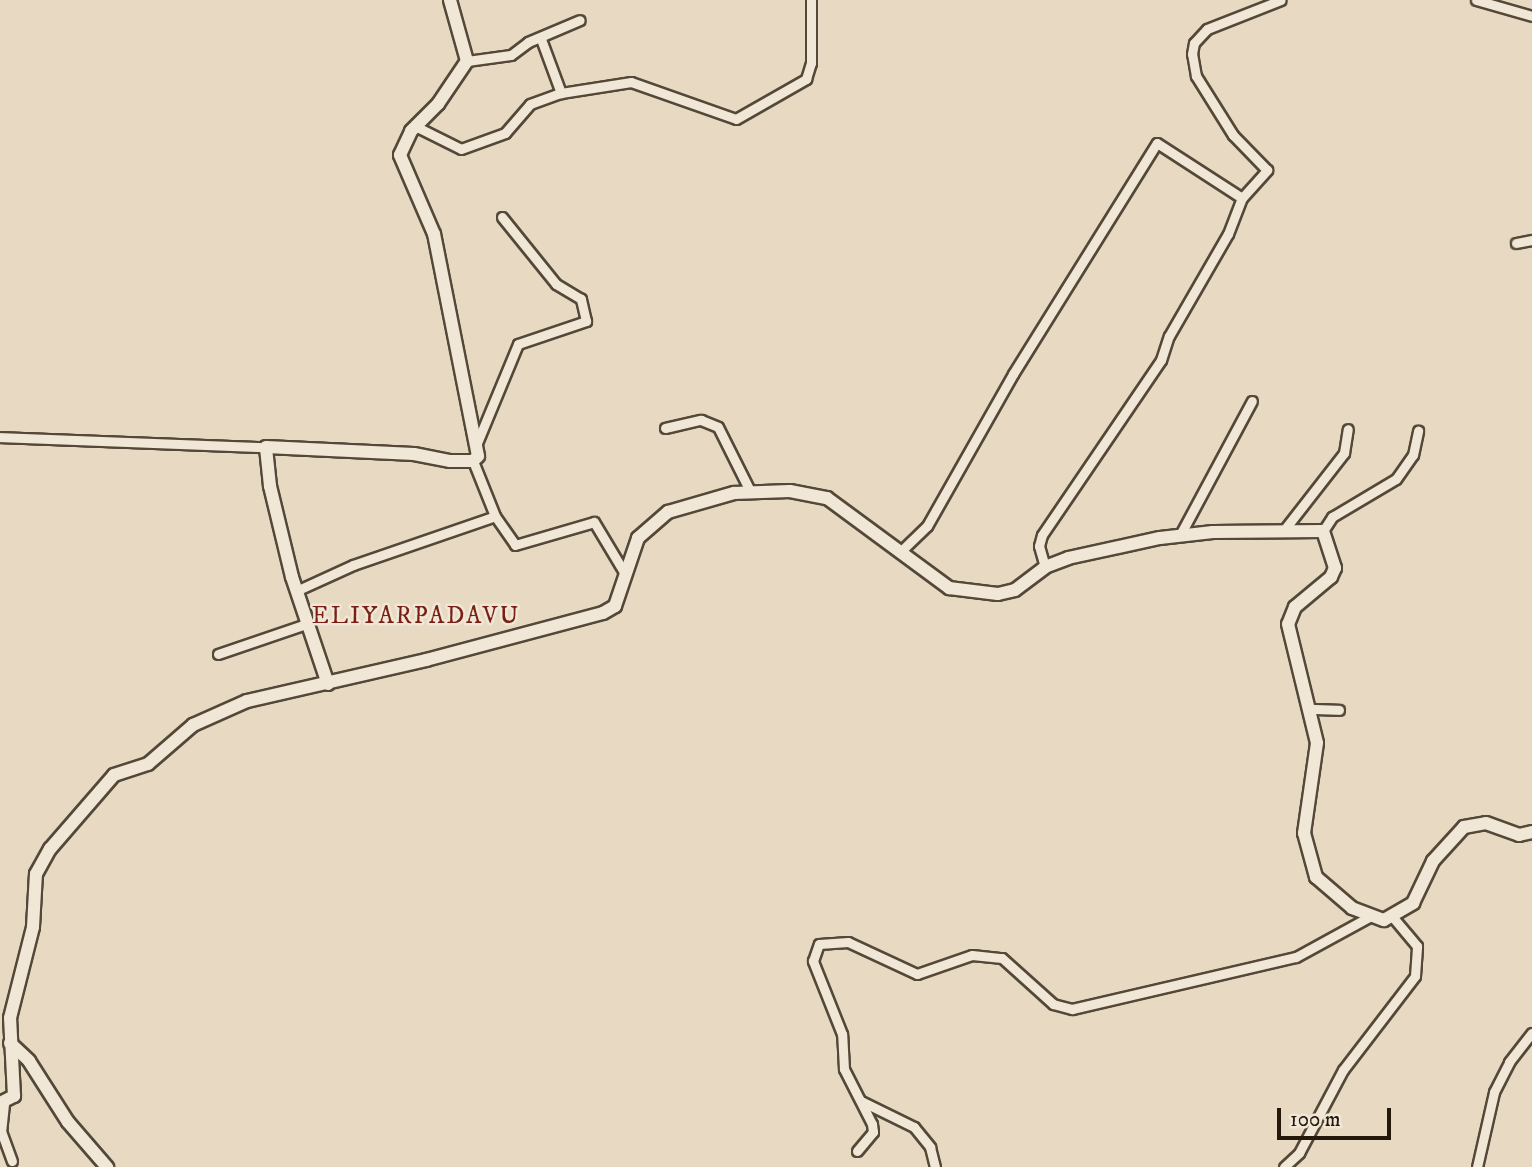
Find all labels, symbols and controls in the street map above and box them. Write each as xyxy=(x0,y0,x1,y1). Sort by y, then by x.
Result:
district label: ELIYARPADAVU xyxy=(313,603,519,631)
scale bar xyxy=(1280,1094,1394,1138)
text: 100 m xyxy=(1290,1107,1341,1133)

